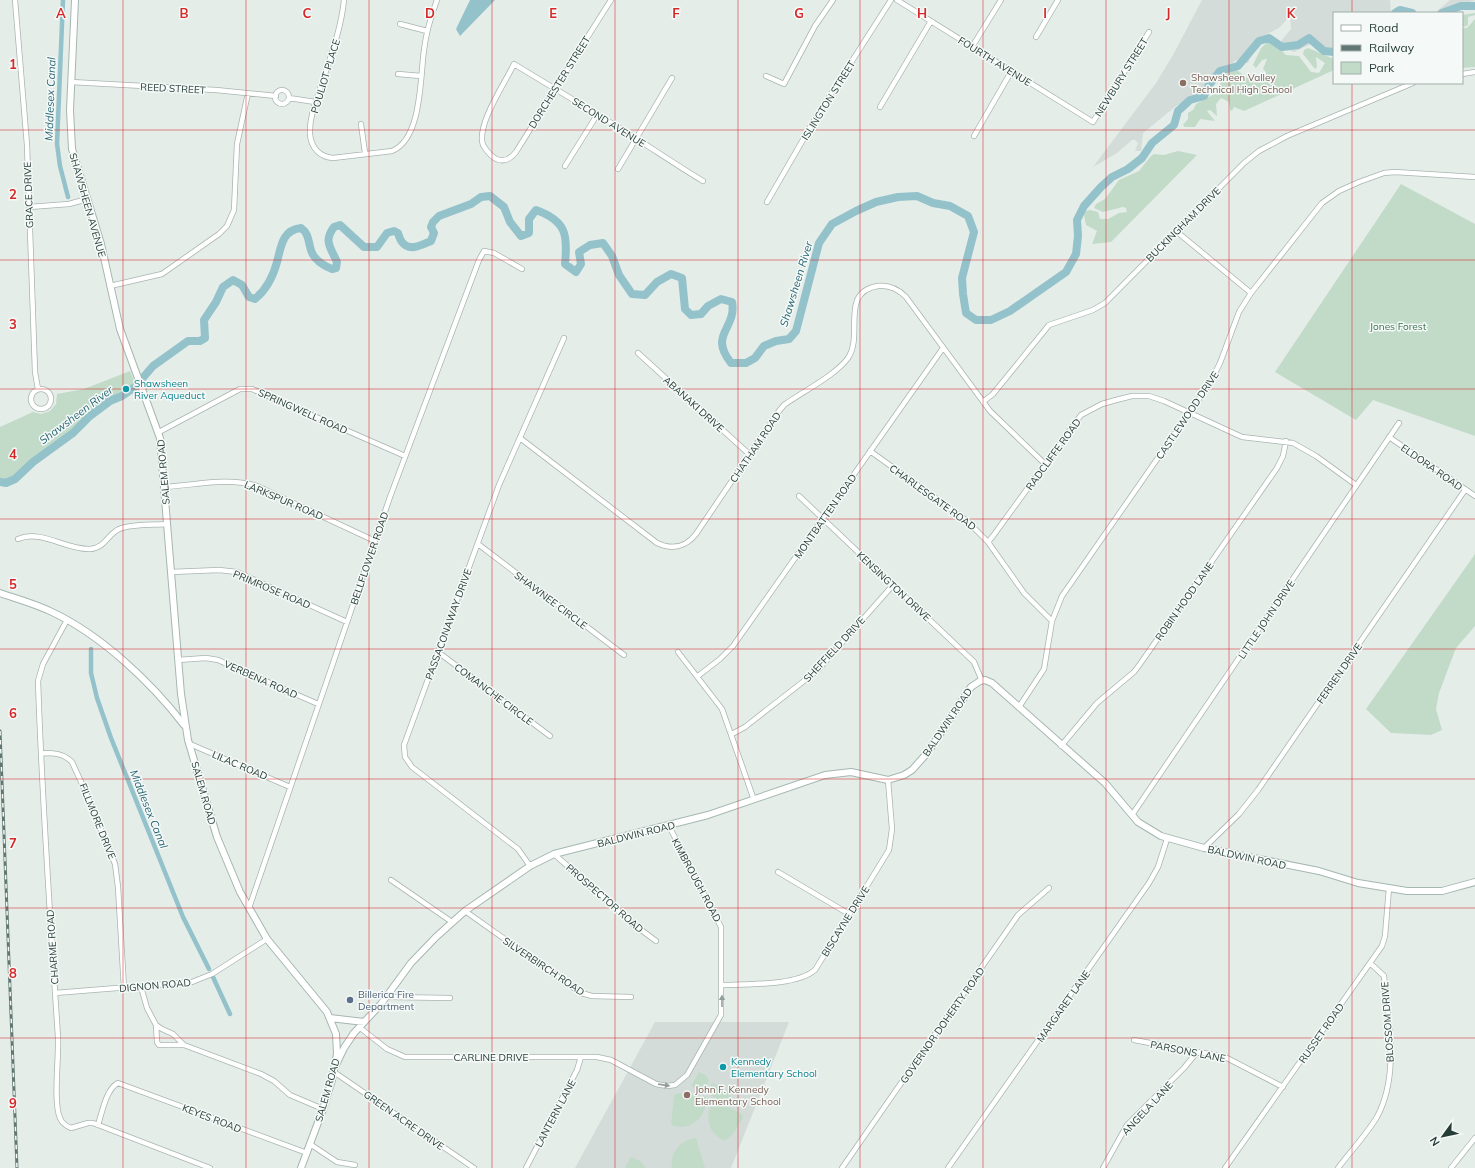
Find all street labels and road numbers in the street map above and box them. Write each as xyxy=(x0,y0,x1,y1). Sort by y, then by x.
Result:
street label: DORCHESTER STREET xyxy=(526,34,593,131)
street label: FOURTH AVENUE xyxy=(956,34,1034,89)
street label: NEWBURY STREET xyxy=(1092,35,1151,119)
street label: POULIOT PLACE xyxy=(308,37,343,115)
street label: ISLINGTON STREET xyxy=(799,58,858,143)
street label: REED STREET xyxy=(140,80,206,97)
street label: SECOND AVENUE xyxy=(570,95,648,150)
street label: SHAWSHEEN AVENUE xyxy=(66,152,109,259)
street label: GRACE DRIVE xyxy=(21,161,36,228)
street label: BUCKINGHAM DRIVE xyxy=(1143,184,1224,265)
street label: CASTLEWOOD DRIVE xyxy=(1153,369,1222,462)
street label: ABANAKI DRIVE xyxy=(660,374,727,435)
street label: SPRINGWELL ROAD xyxy=(256,386,350,437)
street label: CHATHAM ROAD xyxy=(727,409,784,485)
street label: RADCLIFFE ROAD xyxy=(1023,416,1084,493)
street label: SALEM ROAD xyxy=(154,439,173,505)
street label: ELDORA ROAD xyxy=(1398,441,1465,494)
street label: CHARLESGATE ROAD xyxy=(887,462,979,533)
street label: MONTBATTEN ROAD xyxy=(791,471,860,561)
street label: LARKSPUR ROAD xyxy=(242,478,325,523)
street label: BELLFLOWER ROAD xyxy=(347,510,392,606)
street label: KENSINGTON DRIVE xyxy=(854,549,933,624)
street label: ROBIN HOOD LANE xyxy=(1152,559,1217,643)
street label: PRIMROSE ROAD xyxy=(231,567,313,612)
street label: PASSACONAWAY DRIVE xyxy=(422,567,475,681)
street label: SHAWNEE CIRCLE xyxy=(512,569,590,632)
street label: LITTLE JOHN DRIVE xyxy=(1235,577,1298,661)
street label: SHEFFIELD DRIVE xyxy=(801,614,868,685)
street label: FERREN DRIVE xyxy=(1314,640,1365,706)
street label: VERBENA ROAD xyxy=(222,657,300,701)
street label: COMANCHE CIRCLE xyxy=(452,661,536,728)
street label: BALDWIN ROAD xyxy=(920,686,975,759)
street label: LILAC ROAD xyxy=(210,748,270,783)
street label: SALEM ROAD xyxy=(188,760,219,826)
street label: FILLMORE DRIVE xyxy=(76,781,119,861)
street label: BALDWIN ROAD xyxy=(596,819,676,850)
street label: KIMBROUGH ROAD xyxy=(669,836,724,924)
street label: BALDWIN ROAD xyxy=(1206,843,1287,872)
street label: PROSPECTOR ROAD xyxy=(563,861,646,936)
street label: BISCAYNE DRIVE xyxy=(818,883,872,959)
street label: CHARME ROAD xyxy=(43,909,62,985)
street label: SILVERBIRCH ROAD xyxy=(500,934,587,999)
street label: GOVERNOR DOHERTY ROAD xyxy=(897,965,988,1086)
street label: MARGARET LANE xyxy=(1034,968,1093,1045)
street label: DIGNON ROAD xyxy=(119,976,191,995)
street label: BLOSSOM DRIVE xyxy=(1378,981,1397,1063)
street label: RUSSET ROAD xyxy=(1296,1001,1347,1066)
street label: PARSONS LANE xyxy=(1149,1038,1227,1065)
street label: CARLINE DRIVE xyxy=(454,1051,529,1064)
street label: SALEM ROAD xyxy=(312,1057,343,1123)
street label: LANTERN LANE xyxy=(532,1077,579,1149)
street label: ANGELA LANE xyxy=(1119,1079,1176,1138)
street label: GREEN ACRE DRIVE xyxy=(361,1088,447,1153)
street label: KEYES ROAD xyxy=(180,1101,243,1136)

